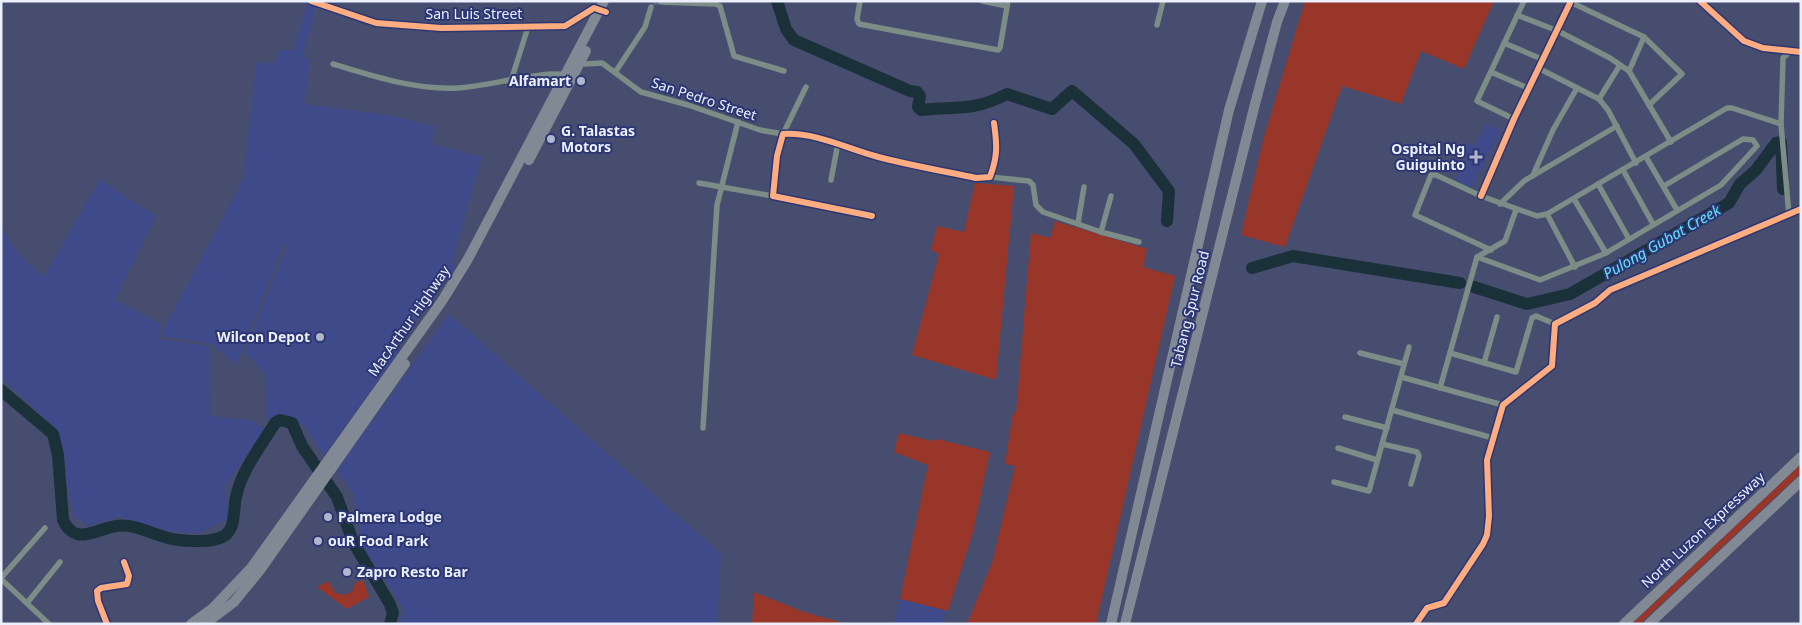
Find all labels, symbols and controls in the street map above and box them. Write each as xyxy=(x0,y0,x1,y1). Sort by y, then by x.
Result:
street label: San Luis Street xyxy=(426,4,522,23)
place label: Alfamart xyxy=(509,71,571,90)
street label: San Pedro Street xyxy=(649,73,759,124)
marker: Alfamart xyxy=(575,75,587,87)
place label: G. Talastas Motors xyxy=(561,121,635,156)
marker: G. Talastas Motors xyxy=(545,133,557,145)
place label: Ospital Ng Guiguinto xyxy=(1391,139,1465,174)
marker: Ospital Ng Guiguinto xyxy=(1469,150,1483,164)
water label: Pulong Gubat Creek xyxy=(1599,199,1724,283)
street label: Tabang Spur Road xyxy=(1166,248,1213,369)
street label: MacArthur Highway xyxy=(363,261,454,380)
place label: Wilcon Depot xyxy=(217,327,310,346)
marker: Wilcon Depot xyxy=(314,331,326,343)
street label: North Luzon Expressway xyxy=(1637,467,1769,592)
place label: Palmera Lodge xyxy=(338,507,442,526)
marker: Palmera Lodge xyxy=(322,511,334,523)
place label: ouR Food Park xyxy=(328,531,429,550)
marker: ouR Food Park xyxy=(312,535,324,547)
place label: Zapro Resto Bar xyxy=(357,562,468,581)
marker: Zapro Resto Bar xyxy=(341,566,353,578)

